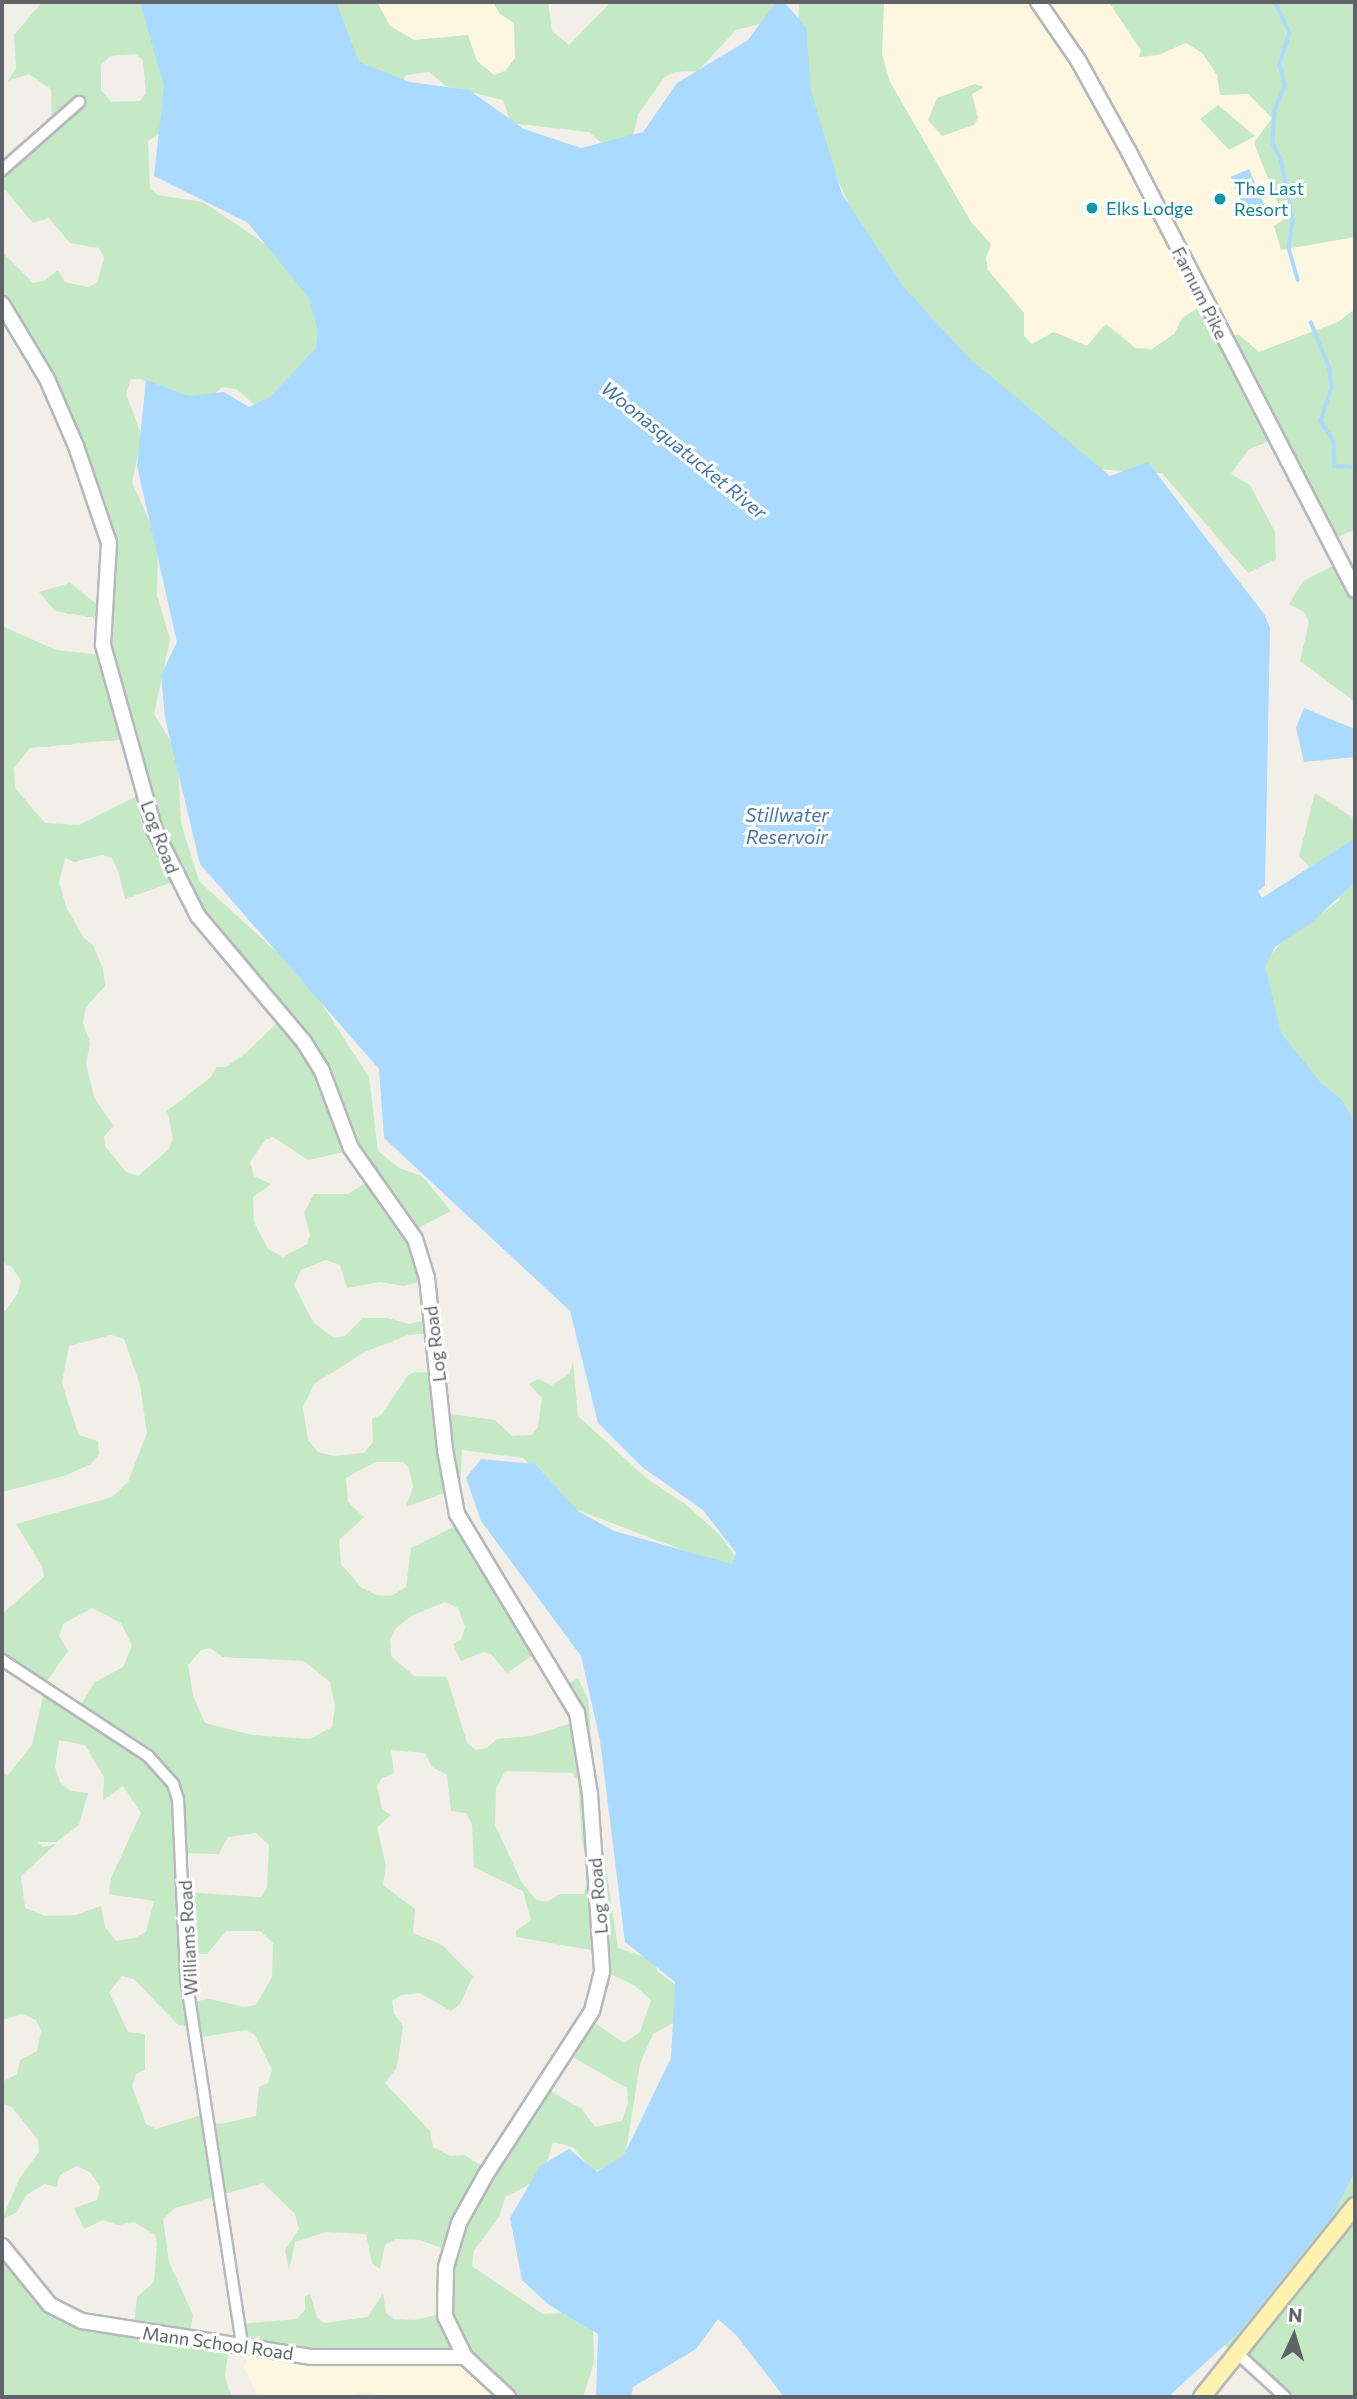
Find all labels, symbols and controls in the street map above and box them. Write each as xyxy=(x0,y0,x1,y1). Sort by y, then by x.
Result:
place label: The Last Resort xyxy=(1234,178,1304,220)
marker: The Last Resort xyxy=(1212,191,1228,207)
place label: Elks Lodge xyxy=(1106,197,1193,219)
marker: Elks Lodge xyxy=(1084,200,1100,216)
street label: Farnum Pike xyxy=(1167,243,1233,343)
water label: Woonasquatucket River xyxy=(597,376,771,524)
street label: Log Road xyxy=(136,798,184,876)
water label: Stillwater Reservoir xyxy=(745,804,829,848)
street label: Log Road xyxy=(420,1305,450,1383)
street label: Log Road xyxy=(584,1857,612,1935)
street label: Williams Road xyxy=(174,1880,202,1996)
north arrow xyxy=(1259,2301,1329,2371)
text: N xyxy=(1288,2303,1303,2327)
street label: Mann School Road xyxy=(141,2322,295,2364)

